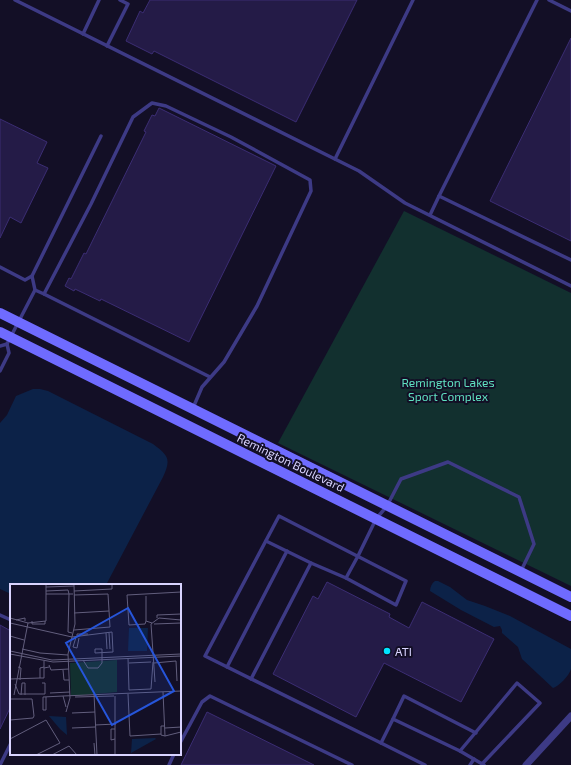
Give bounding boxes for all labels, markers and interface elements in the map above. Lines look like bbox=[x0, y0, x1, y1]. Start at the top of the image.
park label: Remington Lakes Sport Complex bbox=[401, 375, 495, 403]
street label: Remington Boulevard bbox=[235, 430, 347, 494]
inset map bbox=[10, 584, 181, 755]
place label: ATI bbox=[395, 644, 412, 658]
marker: ATI bbox=[382, 646, 392, 656]

